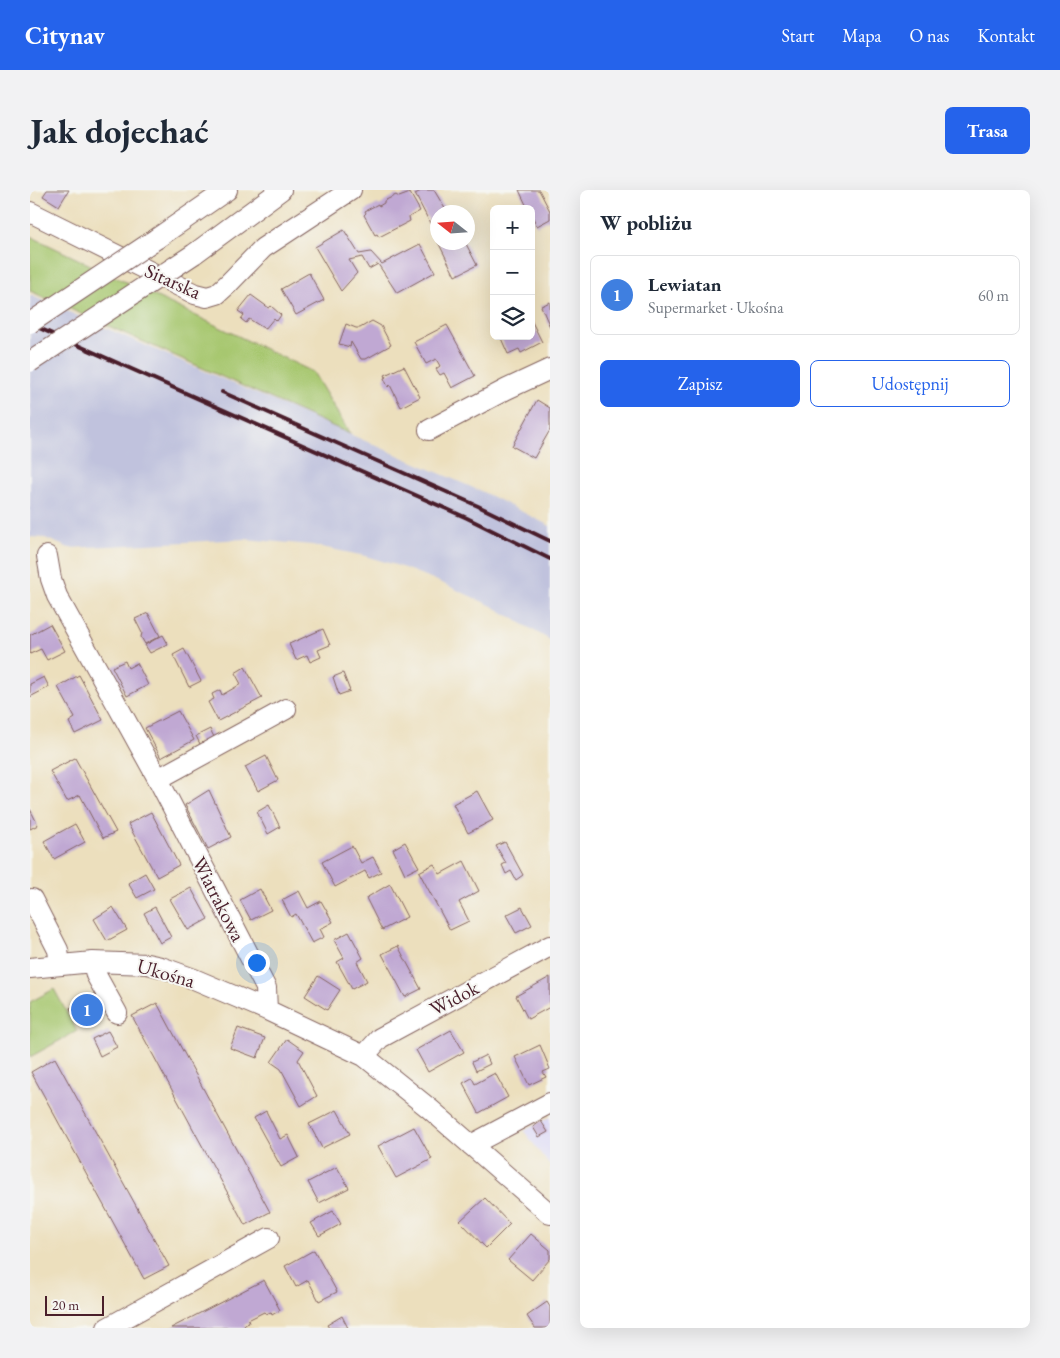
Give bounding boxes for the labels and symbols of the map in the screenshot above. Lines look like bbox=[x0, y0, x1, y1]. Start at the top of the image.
north arrow bbox=[430, 205, 475, 250]
street label: Sitarska bbox=[141, 257, 205, 305]
street label: Wiatrakowa bbox=[187, 852, 251, 946]
your location bbox=[244, 950, 270, 976]
street label: Ukośna bbox=[134, 952, 198, 994]
street label: Widok bbox=[425, 974, 484, 1022]
pin: 1 bbox=[71, 991, 103, 1029]
scale bar bbox=[45, 1293, 104, 1316]

